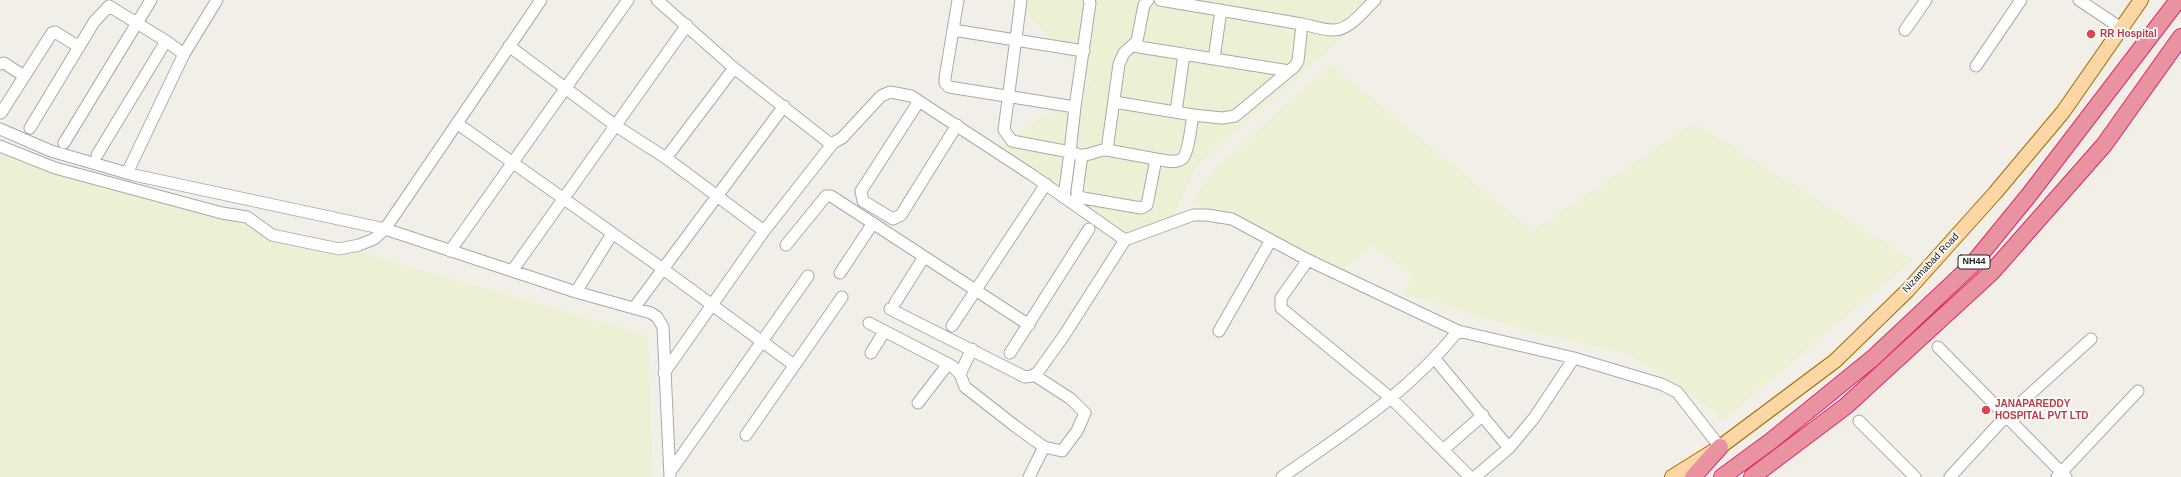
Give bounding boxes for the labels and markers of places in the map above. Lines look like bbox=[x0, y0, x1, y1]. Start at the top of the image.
marker: RR Hospital bbox=[2085, 28, 2097, 40]
place label: RR Hospital bbox=[2100, 28, 2157, 40]
place label: JANAPAREDDY HOSPITAL PVT LTD bbox=[1995, 398, 2089, 422]
marker: JANAPAREDDY HOSPITAL PVT LTD bbox=[1980, 404, 1992, 416]

